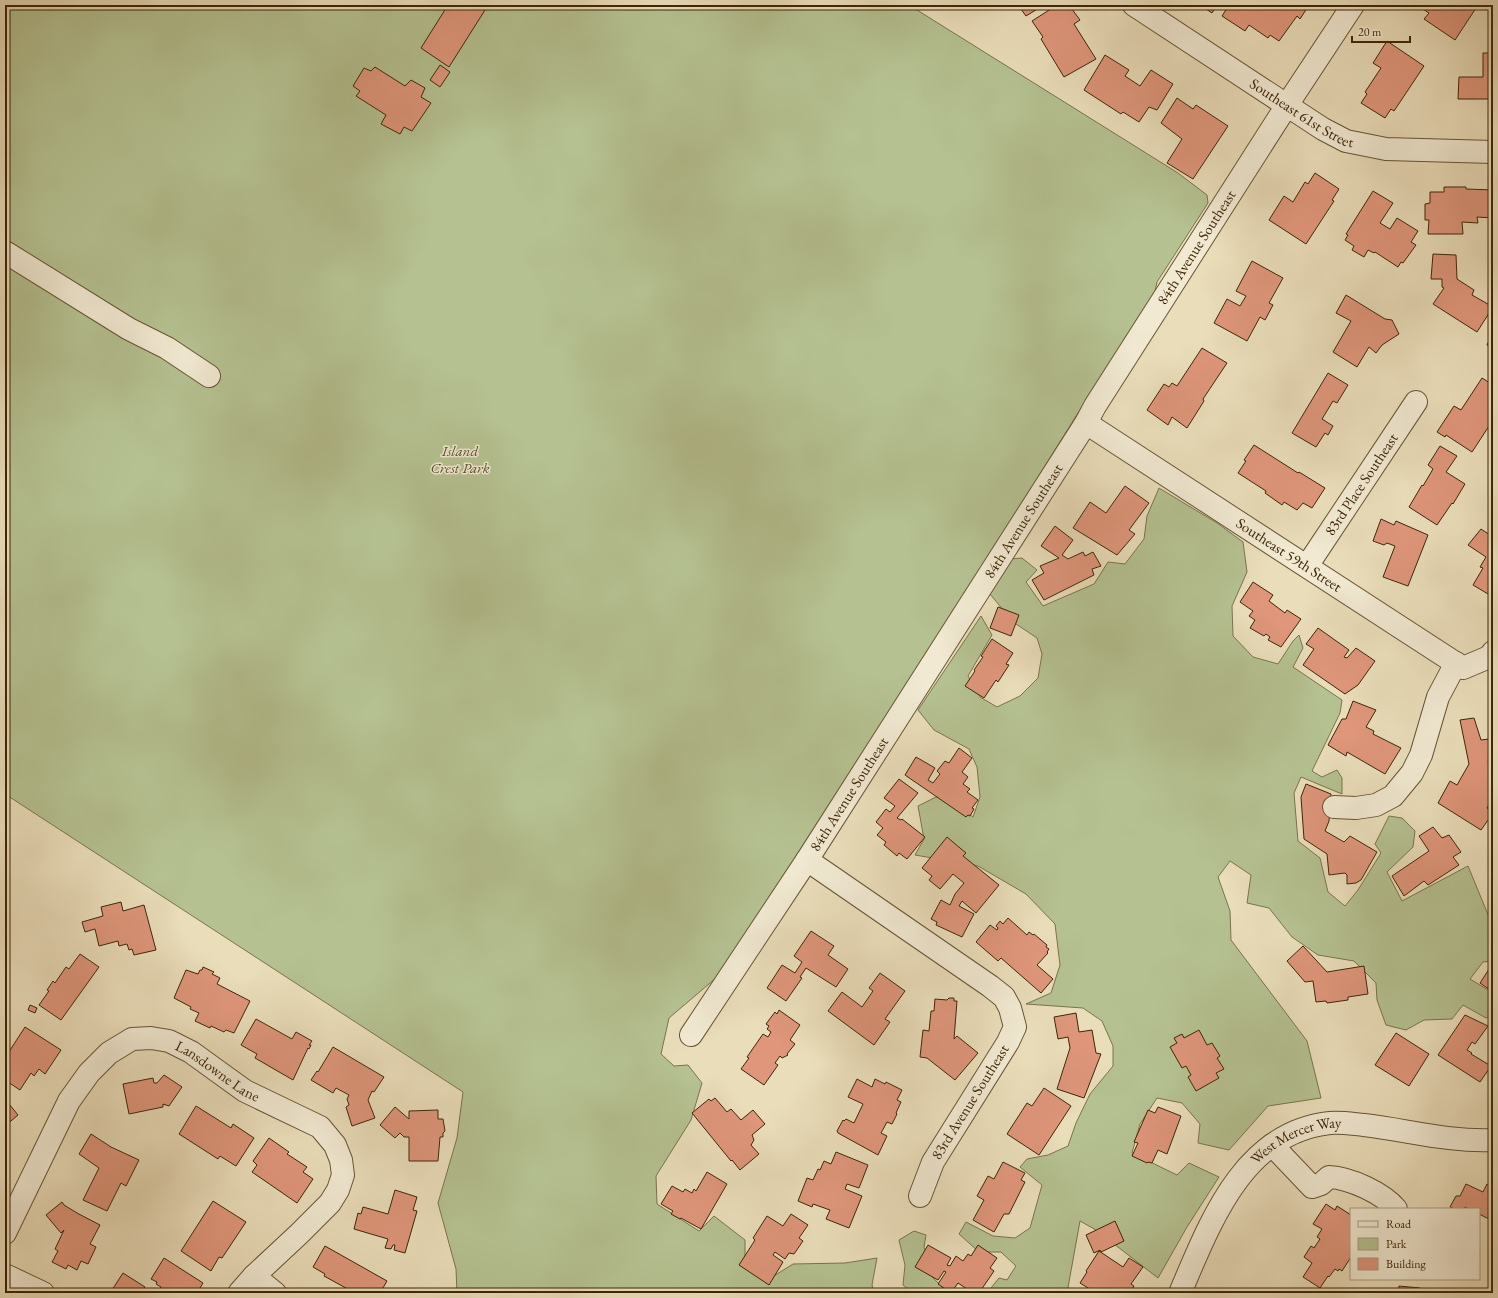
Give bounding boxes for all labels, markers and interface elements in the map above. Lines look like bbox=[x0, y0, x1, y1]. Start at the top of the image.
scale bar bbox=[1352, 18, 1410, 44]
text: 20 m bbox=[1358, 24, 1382, 40]
street label: Southeast 61st Street bbox=[1246, 74, 1356, 151]
street label: 84th Avenue Southeast bbox=[1152, 186, 1240, 308]
street label: 83rd Place Southeast bbox=[1320, 429, 1402, 539]
park label: Island Crest Park bbox=[430, 441, 490, 477]
street label: 84th Avenue Southeast bbox=[979, 460, 1067, 582]
street label: Southeast 59th Street bbox=[1233, 513, 1346, 596]
street label: 84th Avenue Southeast bbox=[805, 733, 892, 855]
street label: Lansdowne Lane bbox=[173, 1036, 263, 1106]
street label: 83rd Avenue Southeast bbox=[926, 1040, 1013, 1163]
street label: West Mercer Way bbox=[1246, 1113, 1342, 1168]
legend bbox=[1350, 1208, 1480, 1280]
text: Road bbox=[1386, 1216, 1412, 1232]
text: Park bbox=[1386, 1236, 1407, 1252]
text: Building bbox=[1386, 1256, 1427, 1272]

